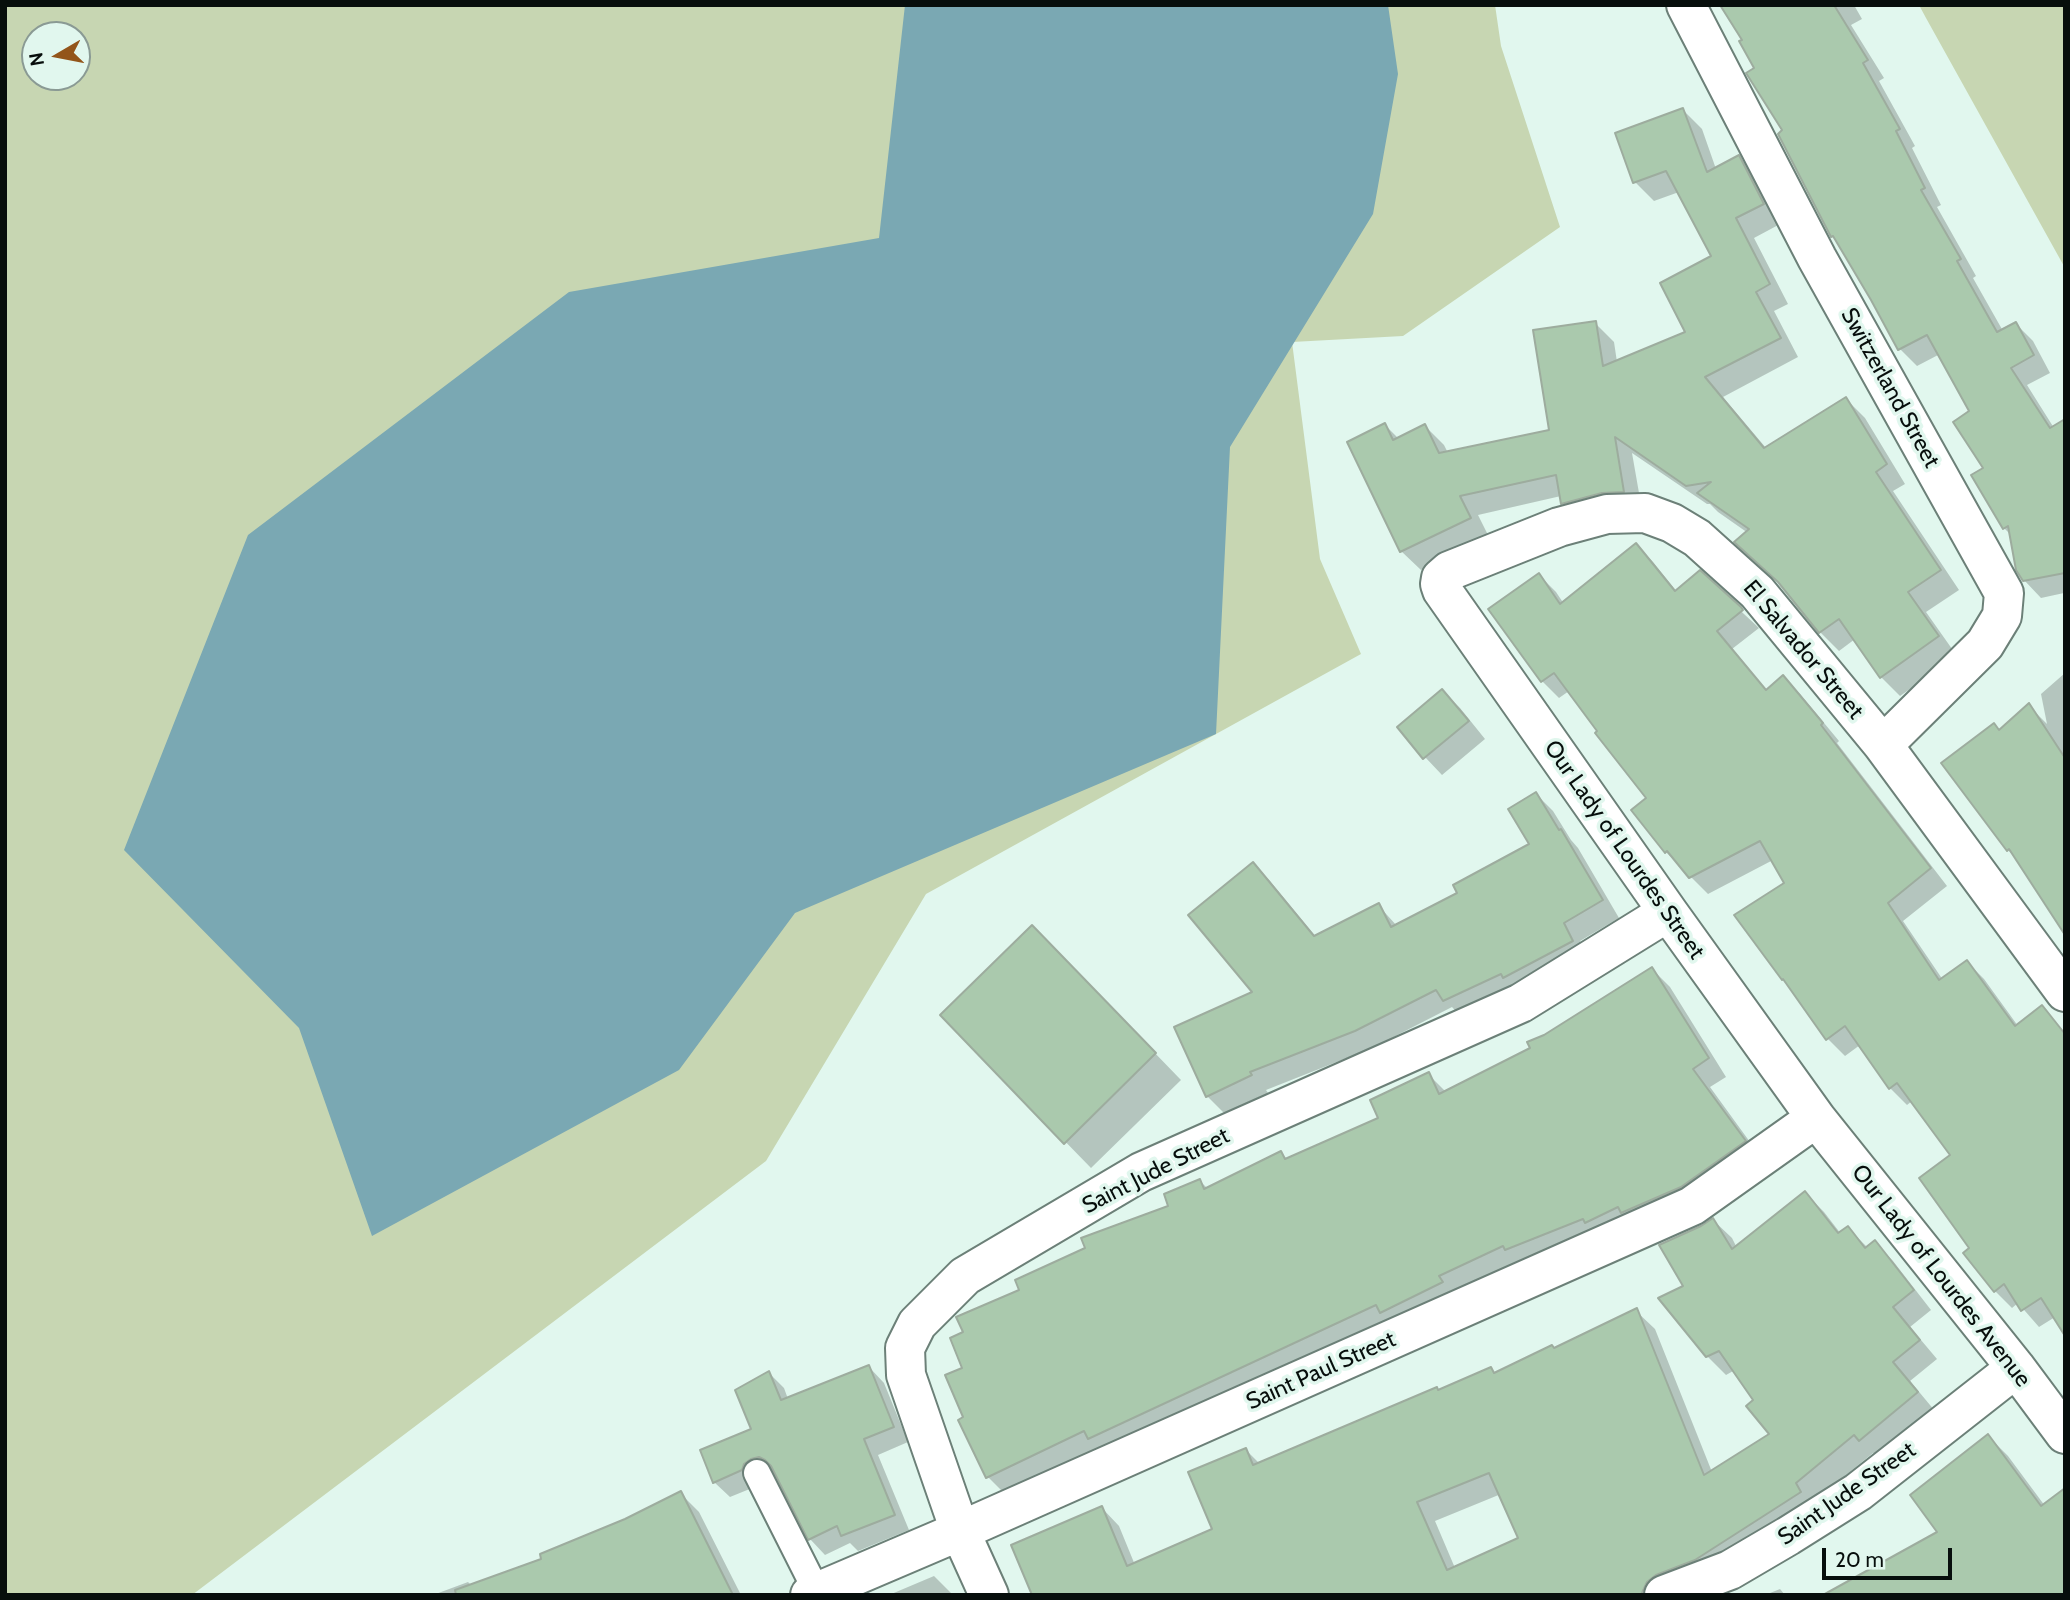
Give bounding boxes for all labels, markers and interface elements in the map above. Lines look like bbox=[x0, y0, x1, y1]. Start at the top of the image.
north arrow bbox=[21, 21, 91, 91]
text: N bbox=[24, 51, 49, 68]
street label: Switzerland Street bbox=[1835, 303, 1945, 473]
street label: El Salvador Street bbox=[1737, 575, 1869, 725]
street label: Our Lady of Lourdes Street bbox=[1538, 735, 1710, 965]
street label: Saint Jude Street bbox=[1078, 1122, 1234, 1220]
street label: Our Lady of Lourdes Avenue bbox=[1846, 1159, 2036, 1393]
street label: Saint Paul Street bbox=[1242, 1326, 1400, 1416]
street label: Saint Jude Street bbox=[1773, 1436, 1921, 1552]
scale bar bbox=[1825, 1534, 1954, 1578]
text: 20 m bbox=[1835, 1547, 1884, 1572]

